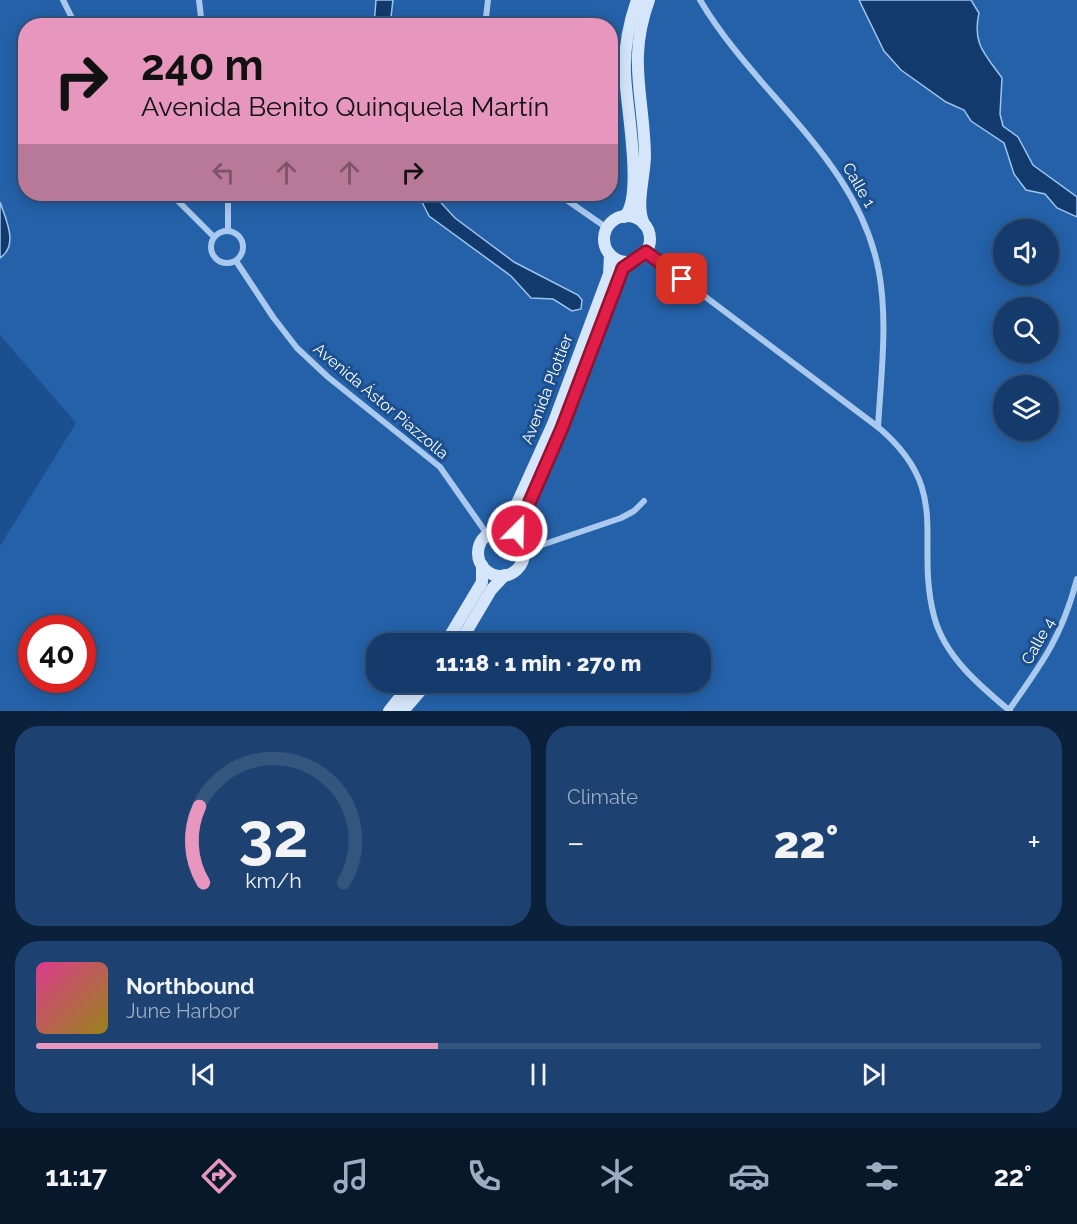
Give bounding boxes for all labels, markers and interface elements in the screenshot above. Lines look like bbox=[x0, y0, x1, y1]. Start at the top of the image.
text: 240 m bbox=[141, 41, 264, 90]
icon: right bbox=[42, 42, 120, 120]
text: Avenida Benito Quinquela Martín bbox=[141, 91, 549, 122]
icon: left bbox=[207, 156, 240, 189]
icon: ahead bbox=[270, 156, 303, 189]
icon: ahead bbox=[333, 156, 366, 189]
icon: right bbox=[396, 156, 429, 189]
street label: Calle 1 bbox=[839, 159, 879, 211]
map controls bbox=[993, 219, 1059, 441]
button: sound bbox=[993, 219, 1059, 285]
pin bbox=[656, 253, 707, 304]
icon: arrive bbox=[665, 262, 698, 295]
button: search bbox=[993, 297, 1059, 363]
street label: Avenida Plottier bbox=[517, 331, 577, 447]
street label: Avenida Ástor Piazzolla bbox=[310, 338, 453, 463]
button: layers bbox=[993, 375, 1059, 441]
position arrow bbox=[485, 499, 549, 563]
street label: Calle 4 bbox=[1017, 614, 1059, 668]
speed limit sign: 40 bbox=[18, 615, 96, 693]
text: 11:18 · 1 min · 270 m bbox=[436, 650, 641, 676]
text: Climate bbox=[567, 785, 638, 809]
text: 32 bbox=[238, 798, 308, 872]
text: 22° bbox=[773, 816, 839, 869]
text: − bbox=[567, 823, 585, 862]
text: + bbox=[1027, 823, 1041, 862]
text: km/h bbox=[245, 868, 301, 893]
text: Northbound bbox=[126, 973, 255, 999]
text: June Harbor bbox=[126, 999, 240, 1023]
icon: previous bbox=[187, 1058, 220, 1091]
icon: pause bbox=[522, 1058, 555, 1091]
icon: next bbox=[857, 1058, 890, 1091]
icon: directions bbox=[198, 1155, 240, 1197]
icon: music bbox=[330, 1155, 372, 1197]
icon: phone bbox=[463, 1155, 505, 1197]
icon: climate bbox=[596, 1155, 638, 1197]
icon: car bbox=[728, 1155, 770, 1197]
icon: filters bbox=[861, 1155, 903, 1197]
text: 11:17 bbox=[45, 1161, 107, 1192]
text: 22° bbox=[994, 1161, 1032, 1192]

